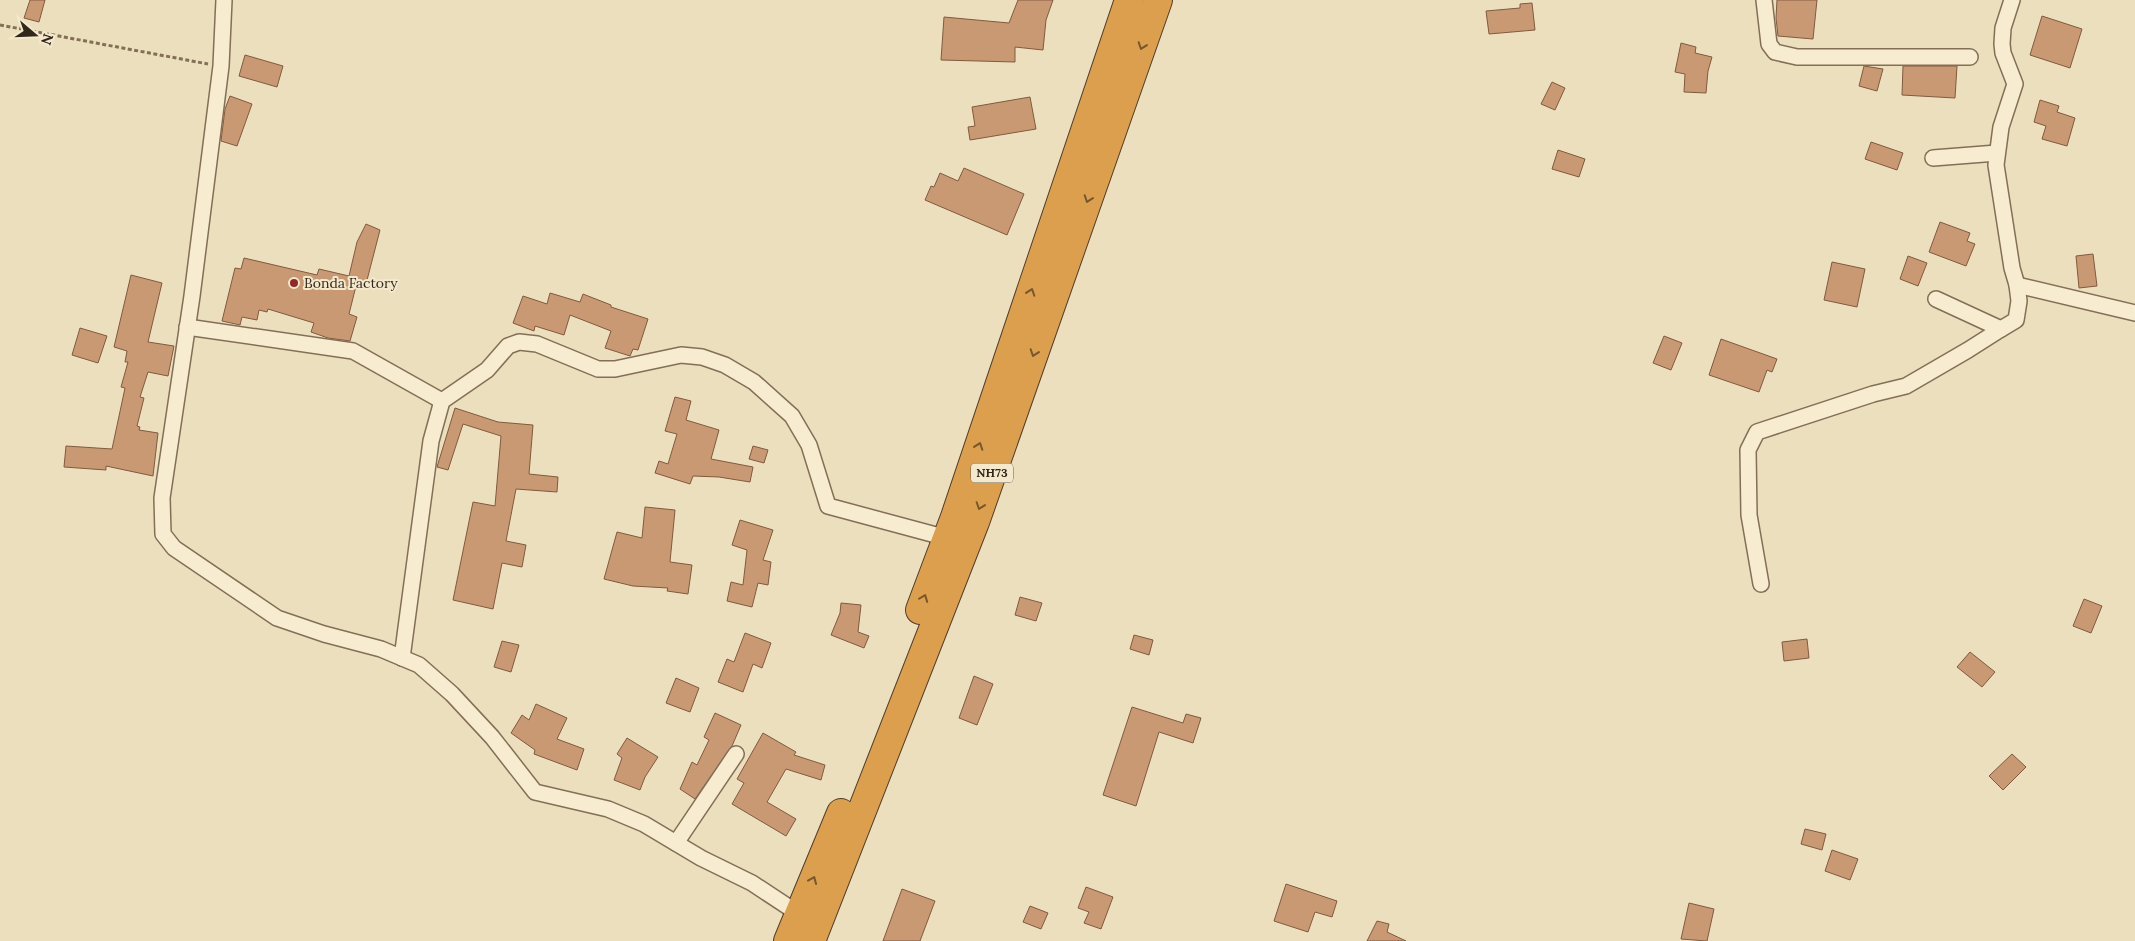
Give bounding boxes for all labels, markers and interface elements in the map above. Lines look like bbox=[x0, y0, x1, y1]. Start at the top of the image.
north arrow bbox=[10, 10, 60, 60]
text: N bbox=[37, 31, 58, 47]
one-way arrow bbox=[1138, 41, 1148, 50]
one-way arrow bbox=[1084, 195, 1094, 203]
place label: Bonda Factory bbox=[304, 274, 398, 292]
marker: Bonda Factory bbox=[288, 277, 300, 289]
one-way arrow bbox=[1025, 288, 1035, 296]
one-way arrow bbox=[1030, 348, 1040, 357]
one-way arrow bbox=[973, 442, 983, 450]
road number: NH73 bbox=[971, 463, 1013, 482]
one-way arrow bbox=[976, 501, 986, 510]
one-way arrow bbox=[918, 595, 928, 603]
one-way arrow bbox=[807, 876, 818, 885]

